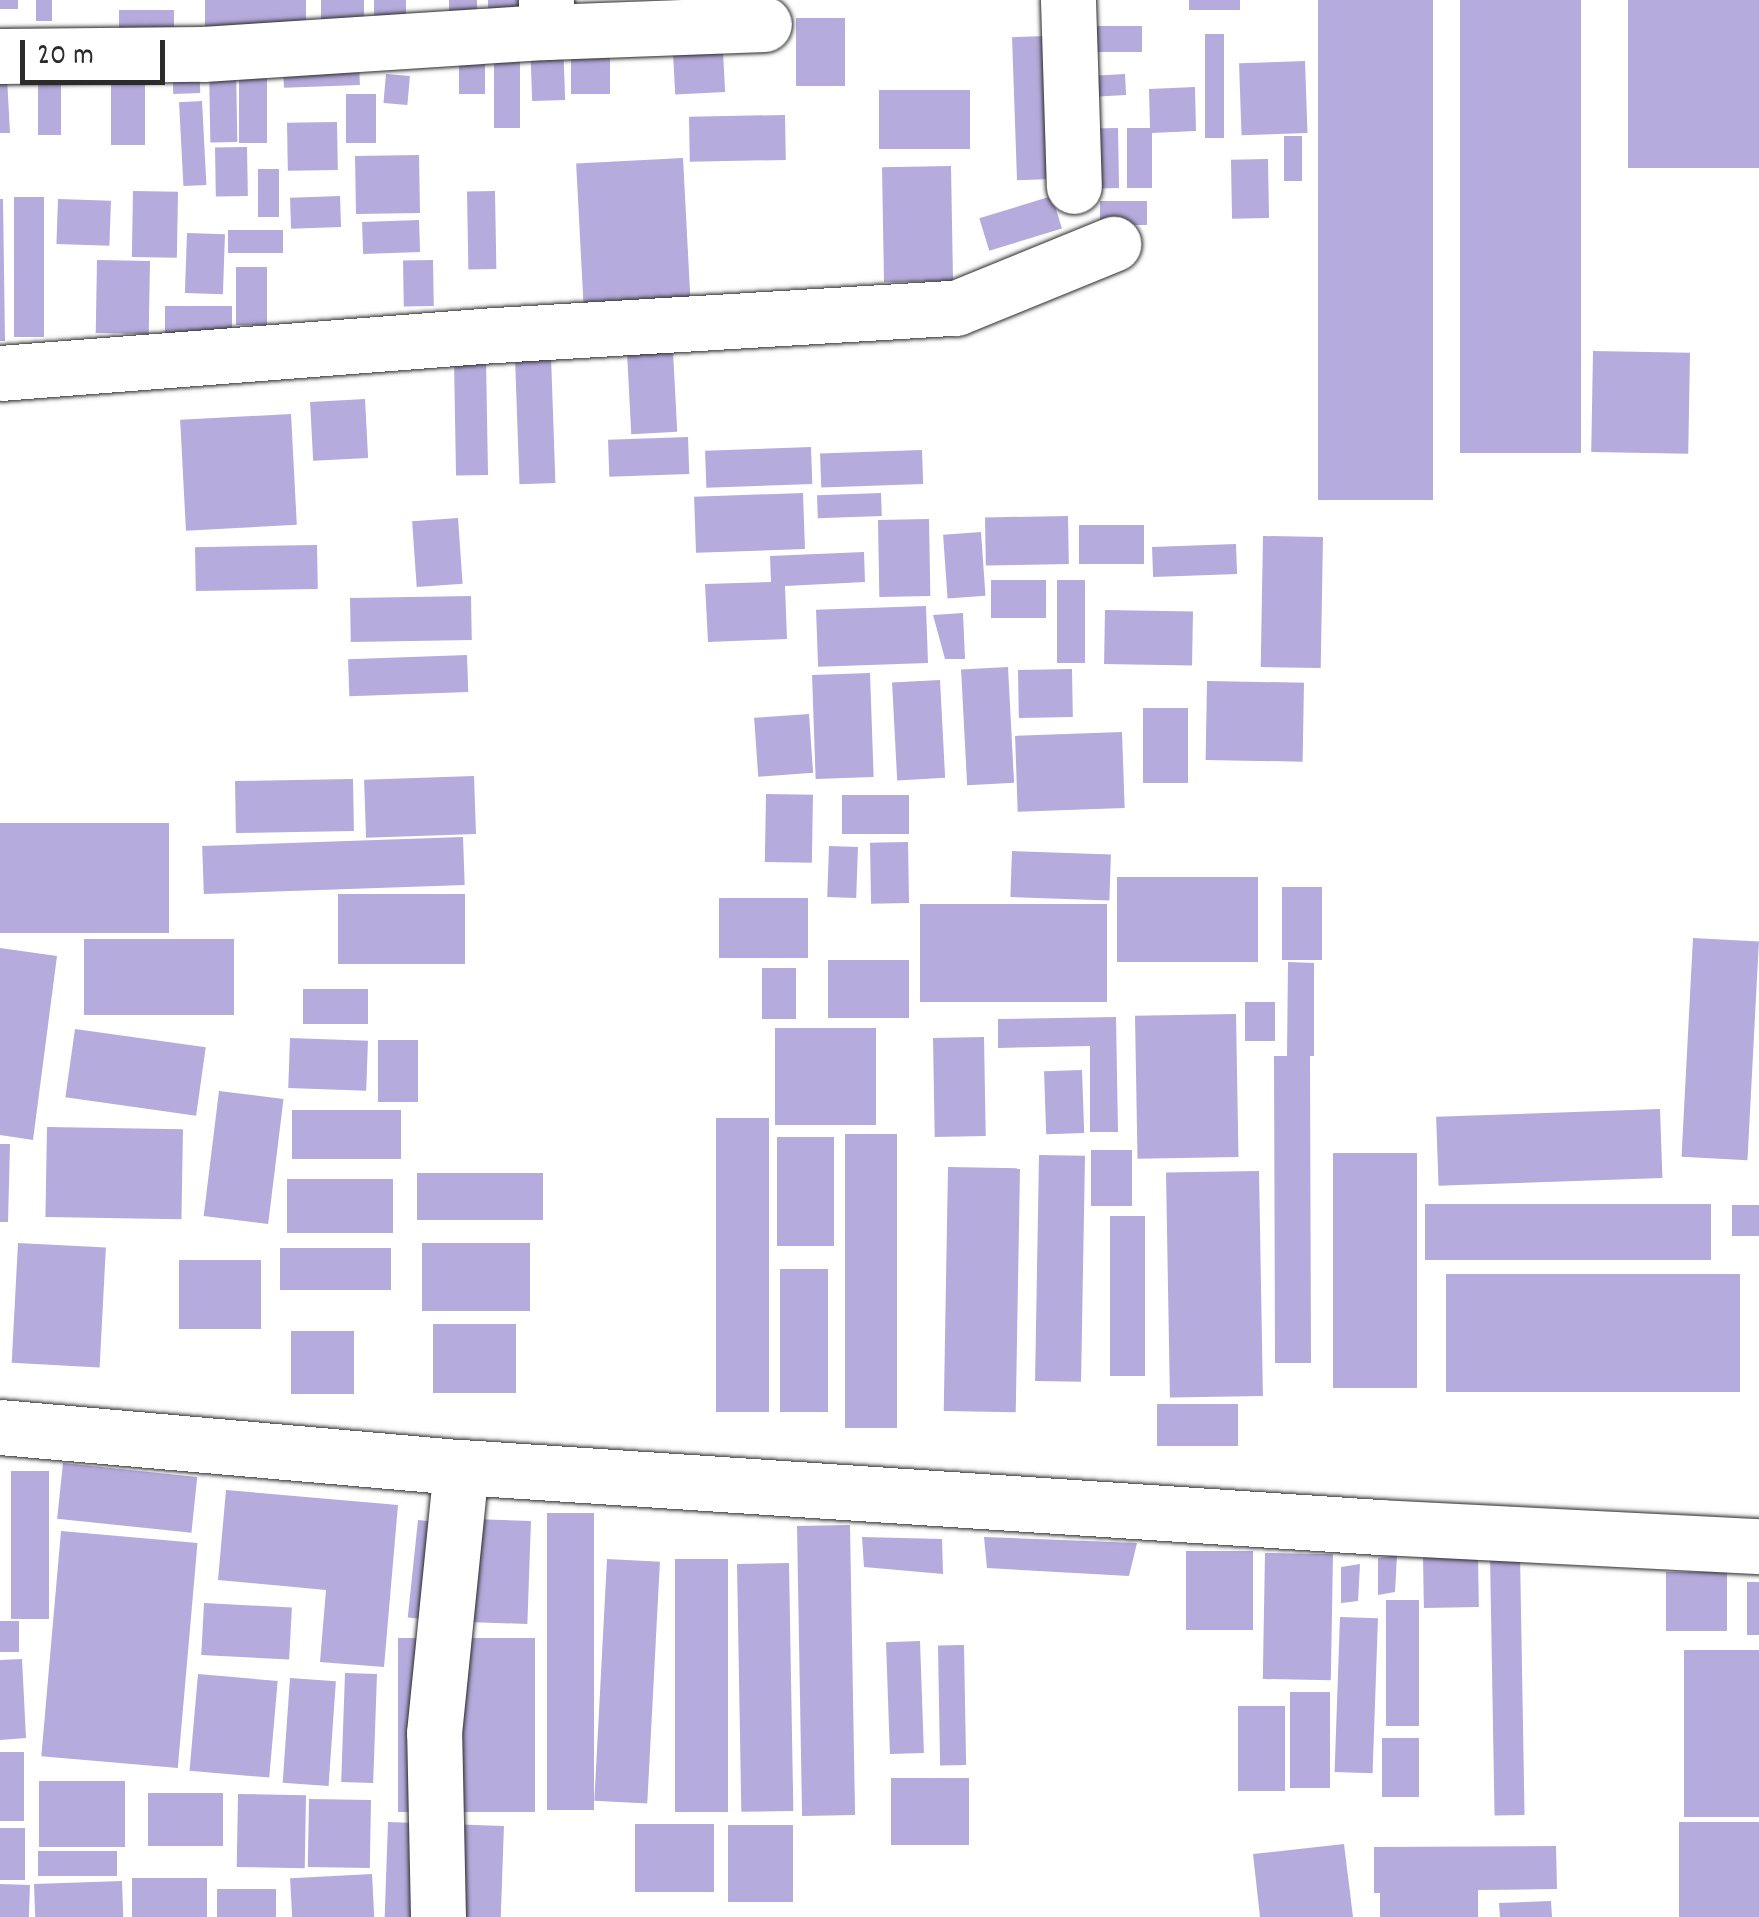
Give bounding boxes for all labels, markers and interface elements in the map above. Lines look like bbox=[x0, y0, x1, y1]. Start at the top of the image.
scale bar bbox=[25, 20, 170, 82]
text: 20 m bbox=[37, 36, 94, 79]

